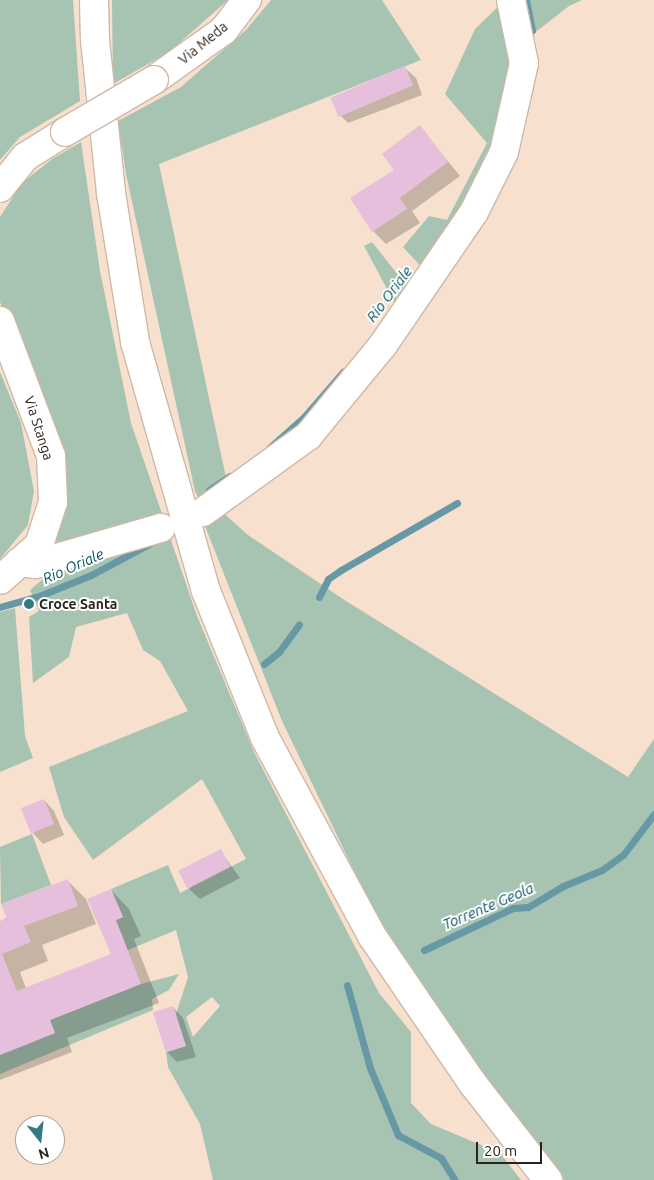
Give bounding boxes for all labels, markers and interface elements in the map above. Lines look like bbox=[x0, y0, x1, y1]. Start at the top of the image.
street label: Via Meda bbox=[175, 18, 231, 68]
water label: Rio Oriale bbox=[362, 263, 416, 325]
street label: Via Stanga bbox=[21, 394, 57, 462]
water label: Rio Oriale bbox=[40, 545, 106, 587]
place label: Croce Santa bbox=[39, 596, 117, 612]
marker: Croce Santa bbox=[23, 598, 35, 610]
water label: Torrente Geola bbox=[440, 879, 536, 933]
north arrow bbox=[15, 1115, 65, 1165]
scale bar bbox=[479, 1132, 545, 1164]
text: 20 m bbox=[484, 1142, 517, 1159]
text: N bbox=[37, 1144, 51, 1163]

